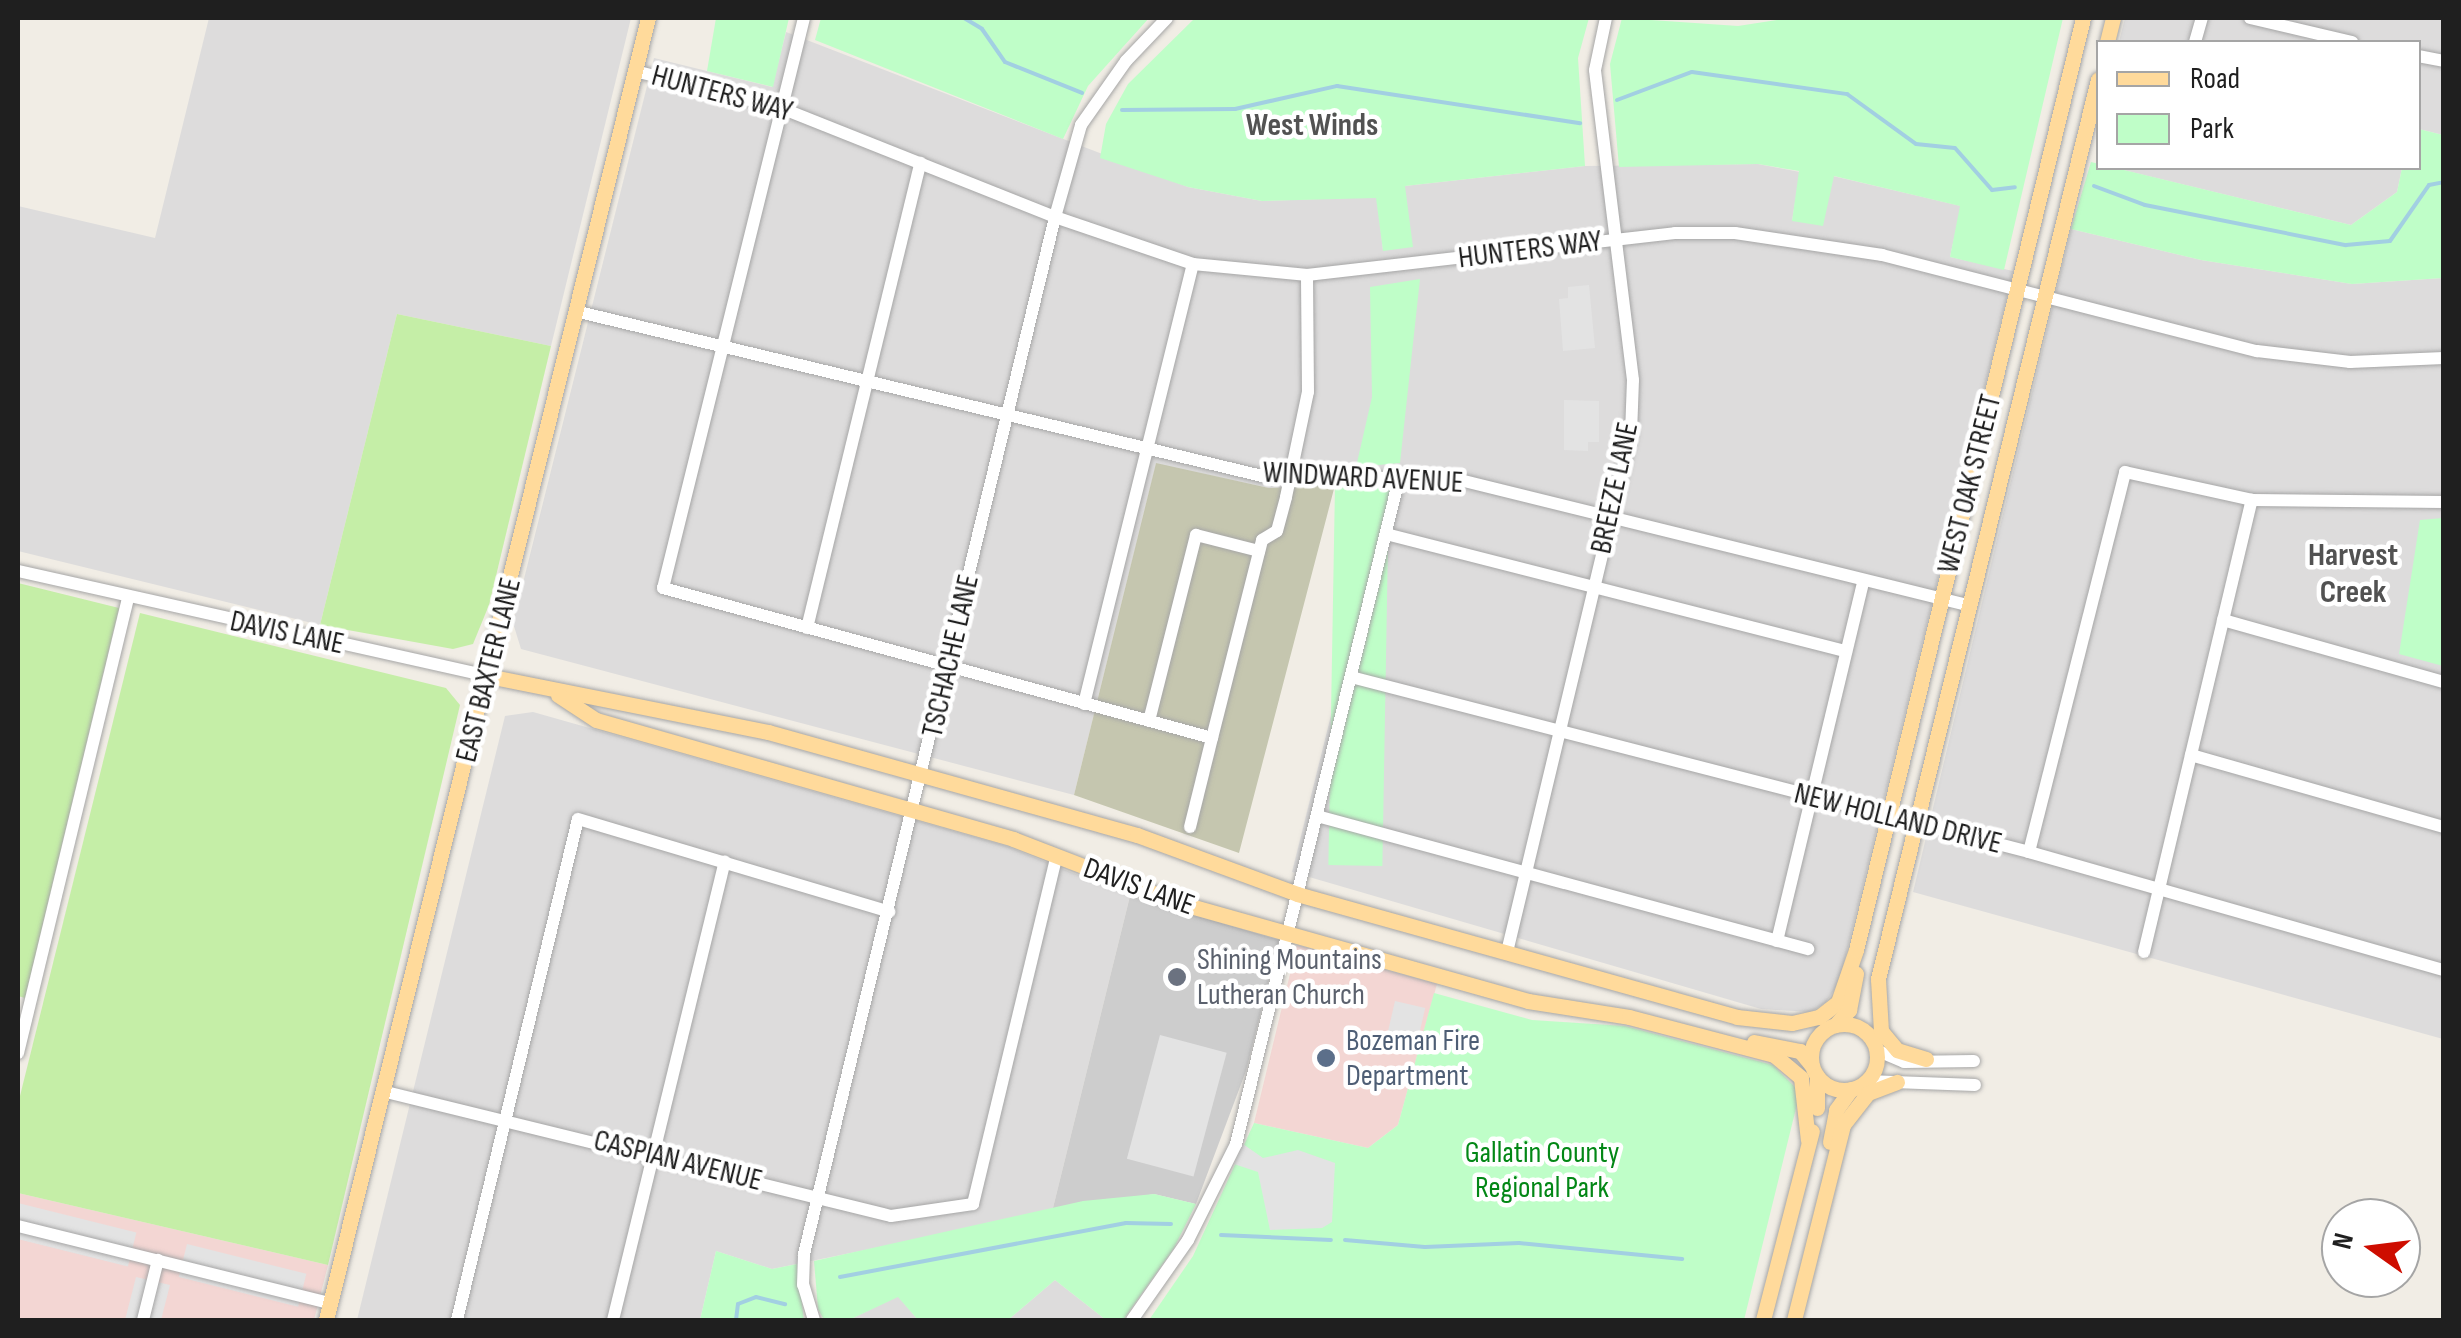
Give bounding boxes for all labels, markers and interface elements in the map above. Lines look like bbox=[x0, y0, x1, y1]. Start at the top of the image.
legend bbox=[2096, 40, 2421, 170]
street label: HUNTERS WAY bbox=[648, 58, 796, 130]
text: Road bbox=[2190, 61, 2240, 97]
district label: West Winds bbox=[1246, 107, 1378, 145]
text: Park bbox=[2190, 111, 2234, 147]
street label: HUNTERS WAY bbox=[1456, 223, 1604, 277]
street label: WEST OAK STREET bbox=[1930, 391, 2010, 577]
street label: BREEZE LANE bbox=[1584, 419, 1646, 557]
street label: WINDWARD AVENUE bbox=[1262, 455, 1464, 501]
district label: Harvest Creek bbox=[2308, 538, 2398, 613]
street label: TSCHACHE LANE bbox=[915, 571, 987, 741]
street label: EAST BAXTER LANE bbox=[449, 574, 529, 766]
street label: DAVIS LANE bbox=[227, 603, 347, 663]
street label: NEW HOLLAND DRIVE bbox=[1790, 776, 2006, 862]
street label: DAVIS LANE bbox=[1079, 850, 1199, 924]
place label: Shining Mountains Lutheran Church bbox=[1197, 942, 1382, 1012]
marker: Shining Mountains Lutheran Church bbox=[1166, 966, 1188, 988]
place label: Bozeman Fire Department bbox=[1346, 1023, 1480, 1094]
marker: Bozeman Fire Department bbox=[1315, 1047, 1337, 1069]
street label: CASPIAN AVENUE bbox=[590, 1123, 766, 1199]
park label: Gallatin County Regional Park bbox=[1465, 1135, 1619, 1206]
north arrow bbox=[2321, 1198, 2421, 1298]
text: N bbox=[2326, 1230, 2361, 1252]

